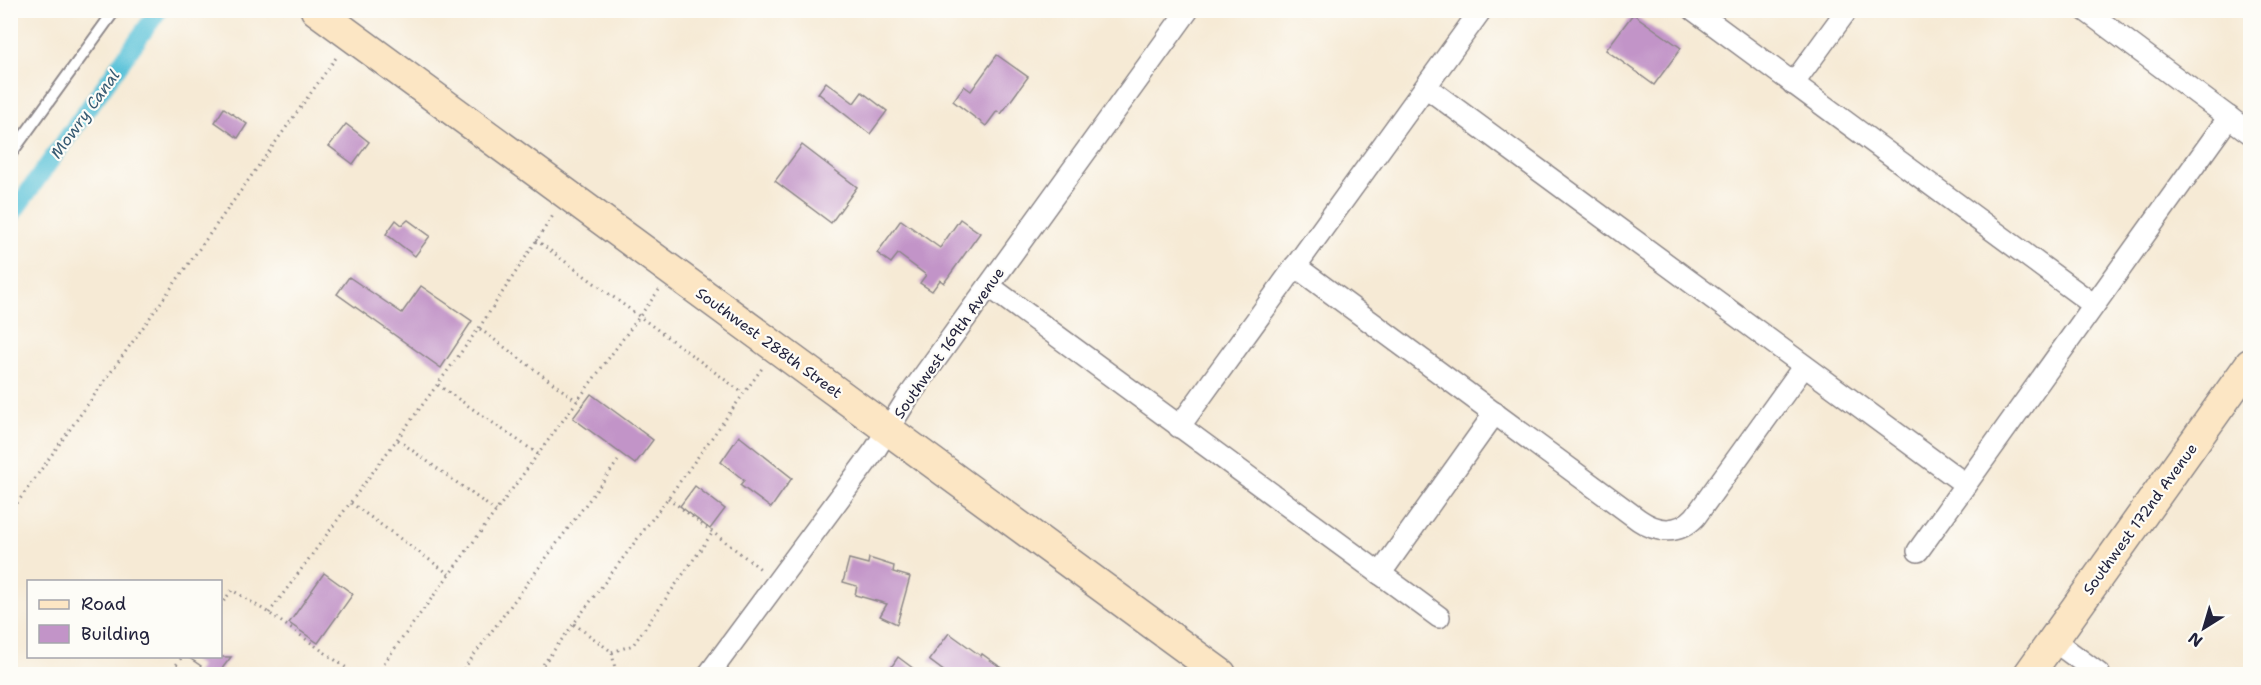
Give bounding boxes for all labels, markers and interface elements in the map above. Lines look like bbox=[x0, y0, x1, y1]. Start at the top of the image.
water label: Mowry Canal bbox=[46, 65, 124, 163]
street label: Southwest 169th Avenue bbox=[889, 263, 1009, 423]
street label: Southwest 288th Street bbox=[692, 283, 846, 403]
street label: Southwest 172nd Avenue bbox=[2078, 439, 2202, 599]
legend bbox=[27, 580, 222, 658]
text: Road bbox=[81, 592, 126, 616]
north arrow bbox=[2174, 598, 2234, 658]
text: Building bbox=[81, 622, 150, 646]
text: N bbox=[2184, 627, 2207, 652]

